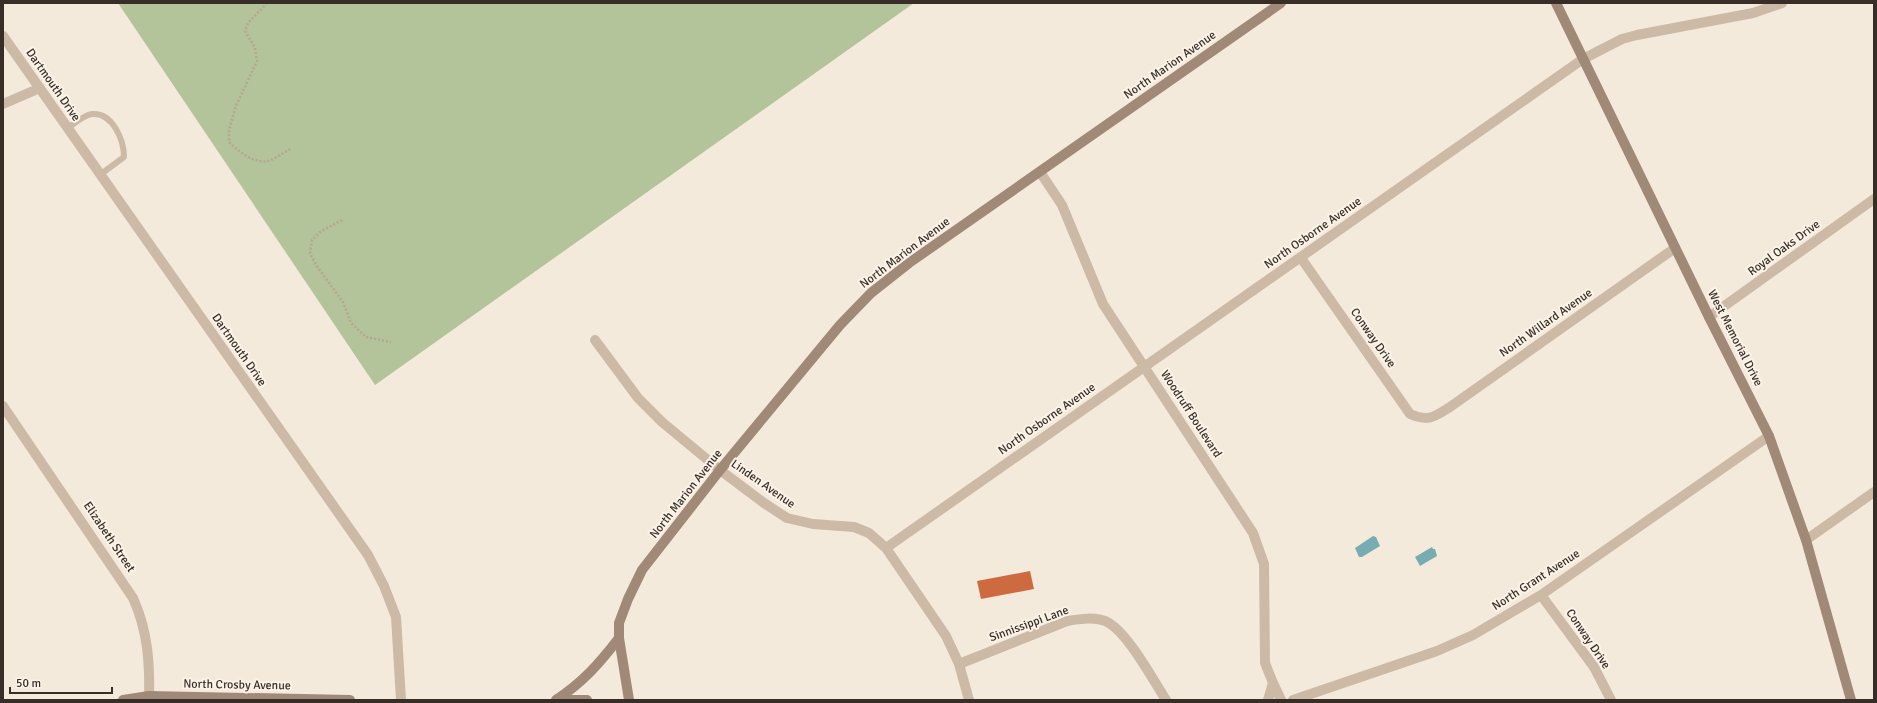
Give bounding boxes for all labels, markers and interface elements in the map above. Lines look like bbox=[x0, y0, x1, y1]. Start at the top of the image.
street label: North Marion Avenue bbox=[1121, 28, 1219, 102]
street label: Dartmouth Drive bbox=[22, 46, 84, 124]
street label: North Osborne Avenue bbox=[1261, 194, 1365, 272]
street label: North Marion Avenue bbox=[857, 214, 953, 292]
street label: Royal Oaks Drive bbox=[1745, 217, 1823, 279]
street label: North Willard Avenue bbox=[1497, 285, 1595, 361]
street label: West Memorial Drive bbox=[1704, 287, 1766, 389]
street label: Conway Drive bbox=[1347, 305, 1399, 371]
street label: Dartmouth Drive bbox=[208, 311, 270, 389]
street label: Woodruff Boulevard bbox=[1157, 367, 1225, 461]
street label: North Osborne Avenue bbox=[995, 380, 1099, 458]
street label: North Marion Avenue bbox=[647, 446, 725, 542]
street label: Linden Avenue bbox=[728, 456, 798, 512]
street label: Elizabeth Street bbox=[80, 499, 138, 575]
street label: North Grant Avenue bbox=[1489, 546, 1583, 614]
street label: Sinnissippi Lane bbox=[987, 603, 1071, 645]
street label: Conway Drive bbox=[1562, 606, 1614, 672]
scale bar bbox=[10, 669, 112, 695]
text: 50 m bbox=[16, 676, 41, 691]
street label: North Crosby Avenue bbox=[183, 677, 291, 693]

